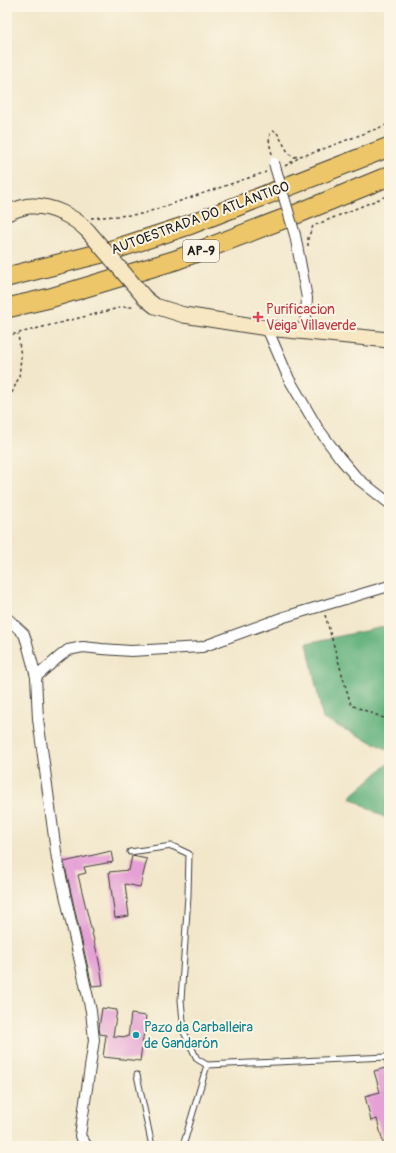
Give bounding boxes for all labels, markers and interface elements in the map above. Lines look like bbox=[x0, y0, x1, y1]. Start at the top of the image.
street label: AUTOESTRADA DO ATLÁNTICO bbox=[108, 177, 291, 258]
road number: AP-9 bbox=[183, 240, 219, 262]
place label: Purificacion Veiga Villaverde bbox=[266, 301, 356, 334]
marker: Purificacion Veiga Villaverde bbox=[253, 312, 263, 322]
place label: Pazo da Carballeira de Gandarón bbox=[144, 1019, 253, 1052]
marker: Pazo da Carballeira de Gandarón bbox=[131, 1030, 141, 1040]

